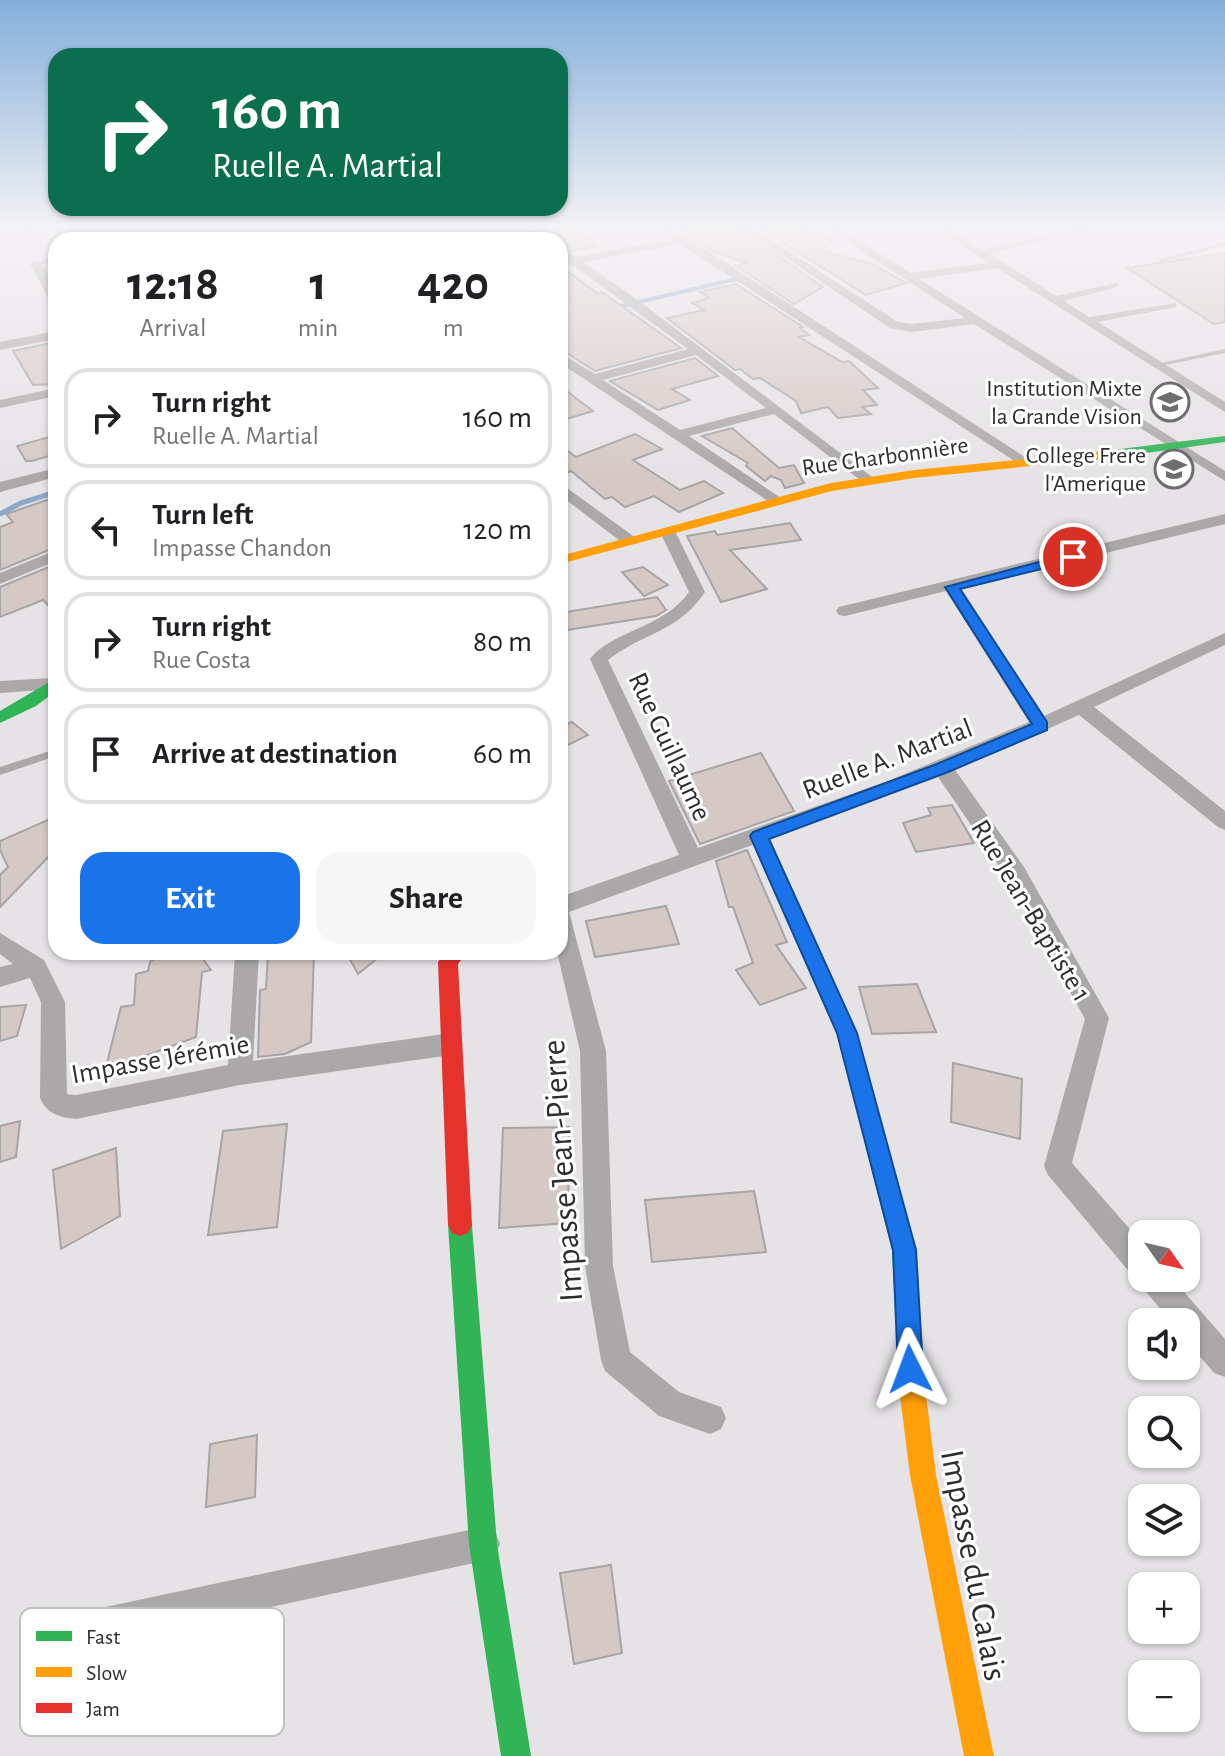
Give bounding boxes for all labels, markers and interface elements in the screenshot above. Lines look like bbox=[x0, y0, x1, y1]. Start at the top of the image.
icon: right bbox=[80, 80, 184, 184]
text: 160 m bbox=[212, 83, 342, 139]
text: Ruelle A. Martial bbox=[212, 148, 443, 184]
text: 12:18 bbox=[127, 261, 219, 309]
text: 1 bbox=[309, 261, 327, 309]
text: 420 bbox=[417, 261, 489, 309]
text: Arrival bbox=[139, 315, 206, 341]
text: min bbox=[298, 315, 338, 341]
text: m bbox=[443, 315, 464, 341]
place label: Institution Mixte la Grande Vision bbox=[986, 377, 1142, 429]
school or university icon: Institution Mixte la Grande Vision bbox=[1149, 381, 1191, 423]
text: Turn right bbox=[152, 388, 271, 418]
icon: right bbox=[84, 396, 128, 440]
text: 160 m bbox=[463, 403, 532, 433]
text: Ruelle A. Martial bbox=[152, 423, 319, 449]
street label: Rue Charbonnière bbox=[800, 433, 970, 481]
place label: College Frere l'Amerique bbox=[1026, 444, 1146, 496]
school or university icon: College Frere l'Amerique bbox=[1153, 448, 1195, 490]
text: Turn left bbox=[152, 500, 253, 530]
icon: left bbox=[84, 508, 128, 552]
text: 120 m bbox=[463, 515, 532, 545]
pin bbox=[1039, 523, 1107, 591]
text: Impasse Chandon bbox=[152, 535, 332, 561]
icon: arrive bbox=[1051, 535, 1095, 579]
text: Turn right bbox=[152, 612, 271, 642]
icon: right bbox=[84, 620, 128, 664]
text: 80 m bbox=[473, 627, 532, 657]
text: Rue Costa bbox=[152, 647, 251, 673]
street label: Rue Guillaume bbox=[623, 668, 716, 825]
street label: Ruelle A. Martial bbox=[799, 715, 977, 805]
icon: arrive bbox=[84, 732, 128, 776]
text: Arrive at destination bbox=[152, 739, 398, 769]
text: 60 m bbox=[473, 739, 532, 769]
street label: Rue Jean-Baptiste 1 bbox=[965, 815, 1096, 1007]
button: Exit bbox=[80, 852, 300, 944]
button: Share bbox=[316, 852, 536, 944]
street label: Impasse Jérémie bbox=[69, 1031, 251, 1089]
street label: Impasse Jean-Pierre bbox=[537, 1039, 589, 1303]
north arrow bbox=[1128, 1220, 1200, 1292]
map controls bbox=[1128, 1220, 1200, 1732]
button: sound bbox=[1128, 1308, 1200, 1380]
position arrow bbox=[868, 1327, 952, 1411]
button: search bbox=[1128, 1396, 1200, 1468]
street label: Impasse du Calais bbox=[934, 1447, 1012, 1684]
button: layers bbox=[1128, 1484, 1200, 1556]
button: + bbox=[1128, 1572, 1200, 1644]
legend bbox=[20, 1608, 284, 1736]
text: Fast bbox=[86, 1626, 120, 1648]
button: − bbox=[1128, 1660, 1200, 1732]
text: Slow bbox=[86, 1662, 127, 1684]
text: Jam bbox=[86, 1698, 120, 1720]

